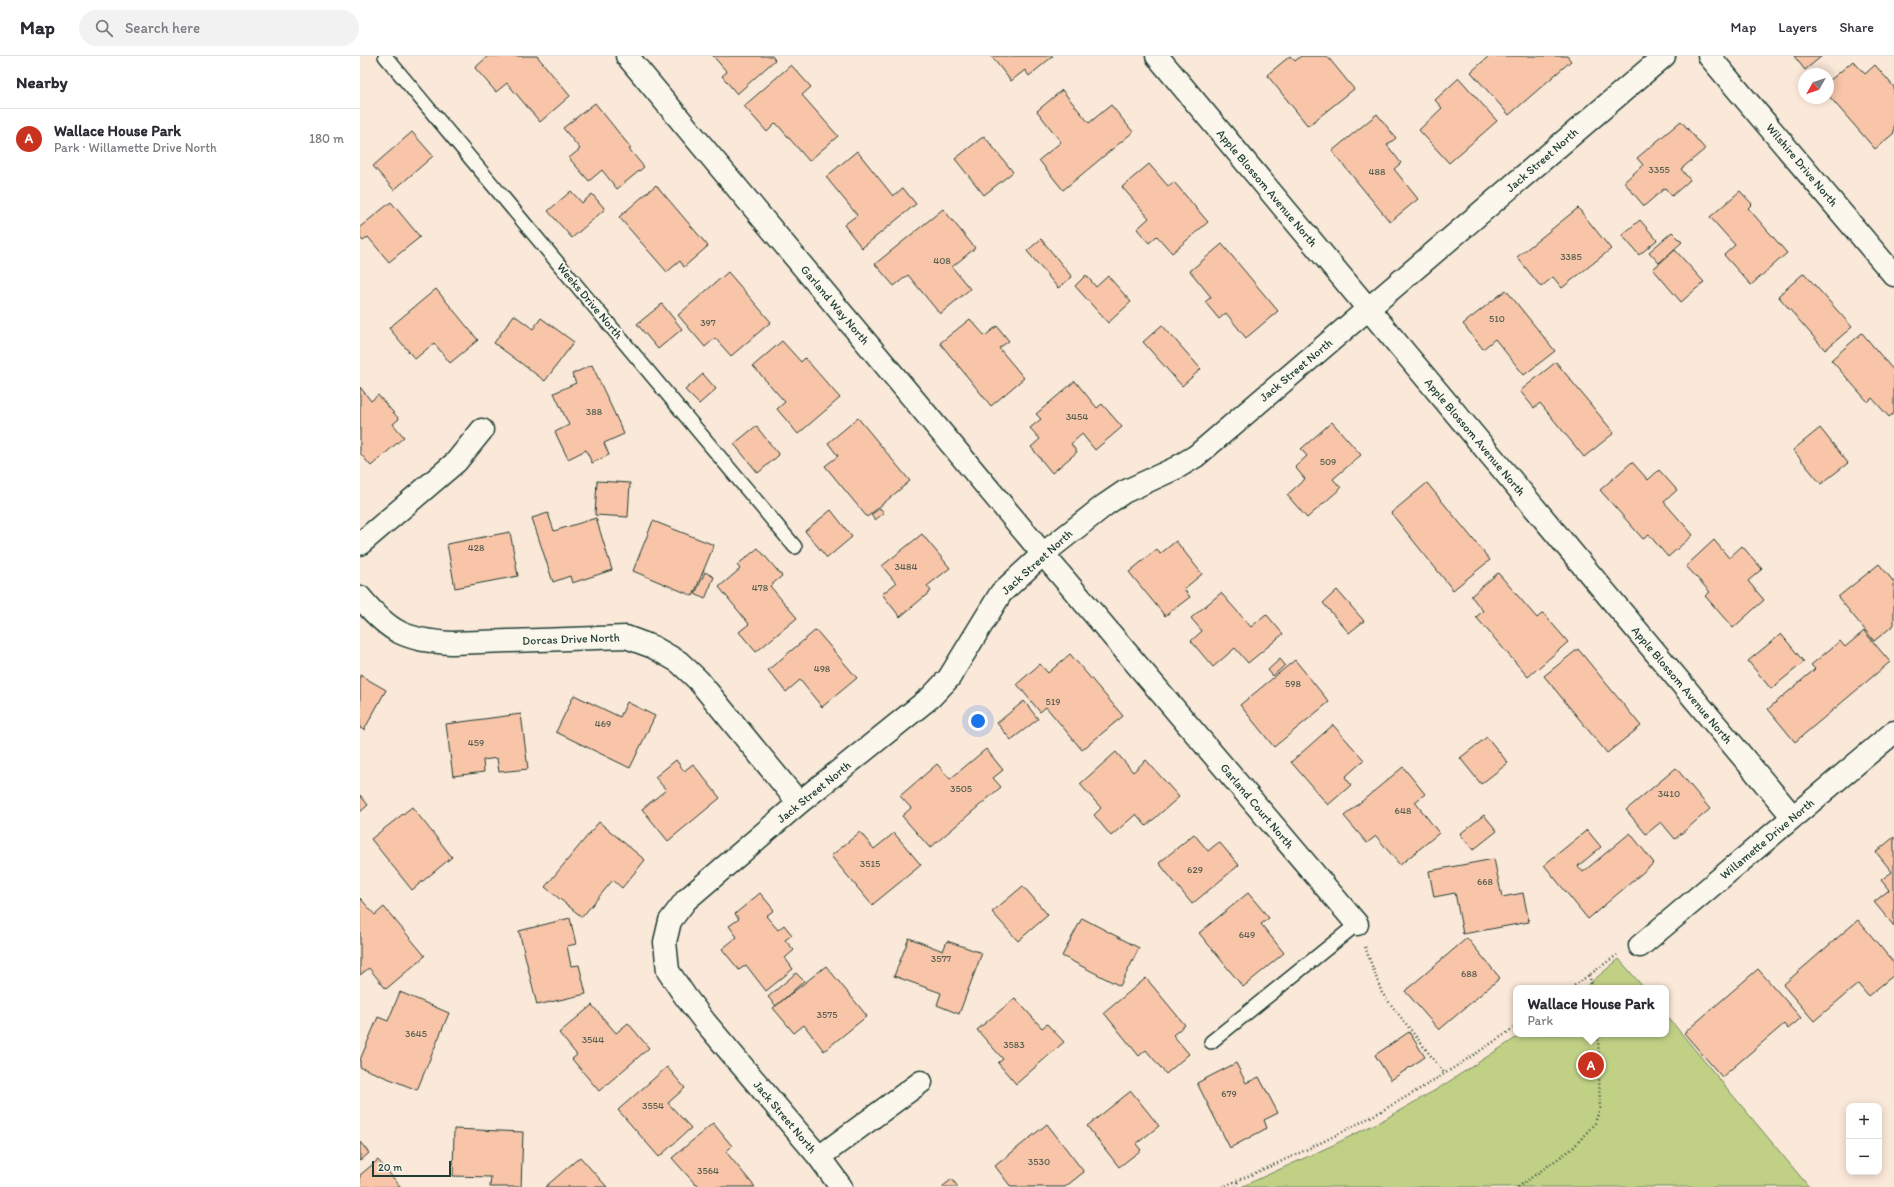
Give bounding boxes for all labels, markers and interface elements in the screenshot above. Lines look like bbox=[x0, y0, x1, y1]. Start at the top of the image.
search box bbox=[79, 10, 359, 46]
text: Map bbox=[20, 16, 55, 39]
icon: search bbox=[93, 17, 115, 39]
text: Search here bbox=[125, 19, 200, 37]
text: Map bbox=[1731, 19, 1756, 36]
text: Layers bbox=[1778, 19, 1817, 36]
text: Share bbox=[1839, 19, 1874, 36]
north arrow bbox=[1798, 68, 1834, 104]
text: Nearby bbox=[16, 72, 68, 92]
street label: Wilshire Drive North bbox=[1763, 121, 1841, 210]
text: Wallace House Park bbox=[54, 122, 181, 140]
street label: Jack Street North bbox=[1503, 125, 1581, 195]
street label: Apple Blossom Avenue North bbox=[1214, 126, 1321, 250]
text: A bbox=[25, 131, 33, 146]
text: 180 m bbox=[309, 131, 344, 146]
text: Park · Willamette Drive North bbox=[54, 140, 217, 155]
house number: 3355 bbox=[1648, 163, 1670, 176]
house number: 488 bbox=[1369, 165, 1386, 178]
house number: 3385 bbox=[1560, 250, 1582, 263]
house number: 408 bbox=[933, 254, 951, 267]
street label: Weeks Drive North bbox=[554, 260, 626, 342]
street label: Garland Way North bbox=[798, 263, 872, 347]
house number: 510 bbox=[1489, 312, 1505, 325]
house number: 397 bbox=[700, 316, 716, 329]
street label: Jack Street North bbox=[1257, 336, 1335, 404]
street label: Apple Blossom Avenue North bbox=[1422, 375, 1529, 499]
house number: 388 bbox=[586, 405, 603, 418]
house number: 3454 bbox=[1066, 410, 1088, 423]
house number: 509 bbox=[1320, 455, 1336, 468]
street label: Jack Street North bbox=[999, 527, 1075, 597]
house number: 428 bbox=[468, 541, 485, 554]
house number: 3484 bbox=[895, 560, 917, 573]
house number: 478 bbox=[752, 581, 769, 594]
street label: Apple Blossom Avenue North bbox=[1629, 623, 1736, 747]
street label: Dorcas Drive North bbox=[522, 630, 620, 648]
house number: 498 bbox=[814, 662, 831, 675]
house number: 598 bbox=[1285, 677, 1301, 690]
house number: 519 bbox=[1045, 695, 1061, 708]
your location bbox=[968, 711, 988, 731]
house number: 469 bbox=[595, 717, 611, 730]
house number: 459 bbox=[468, 736, 484, 749]
street label: Jack Street North bbox=[774, 758, 854, 826]
street label: Garland Court North bbox=[1217, 761, 1297, 852]
house number: 3505 bbox=[950, 782, 972, 795]
house number: 3410 bbox=[1658, 787, 1680, 800]
street label: Willamette Drive North bbox=[1717, 796, 1817, 882]
house number: 648 bbox=[1395, 804, 1412, 817]
house number: 3515 bbox=[860, 857, 880, 870]
house number: 629 bbox=[1187, 863, 1203, 876]
house number: 668 bbox=[1477, 875, 1494, 888]
house number: 649 bbox=[1239, 928, 1255, 941]
house number: 3577 bbox=[931, 952, 951, 965]
house number: 688 bbox=[1461, 967, 1478, 980]
popup bbox=[1513, 985, 1669, 1037]
text: Wallace House Park bbox=[1528, 995, 1654, 1013]
house number: 3575 bbox=[817, 1008, 837, 1021]
text: Park bbox=[1528, 1013, 1553, 1028]
house number: 3645 bbox=[405, 1027, 427, 1040]
house number: 3544 bbox=[582, 1033, 604, 1046]
house number: 3583 bbox=[1003, 1038, 1025, 1051]
pin: A bbox=[1578, 1050, 1604, 1080]
street label: Jack Street North bbox=[751, 1078, 819, 1156]
house number: 679 bbox=[1221, 1087, 1237, 1100]
house number: 3554 bbox=[642, 1099, 664, 1112]
map controls bbox=[1846, 1103, 1882, 1175]
button: + bbox=[1846, 1103, 1882, 1139]
button: − bbox=[1846, 1139, 1882, 1175]
house number: 3530 bbox=[1028, 1155, 1050, 1168]
scale bar bbox=[372, 1159, 451, 1178]
text: 20 m bbox=[378, 1161, 402, 1174]
house number: 3564 bbox=[697, 1164, 719, 1177]

